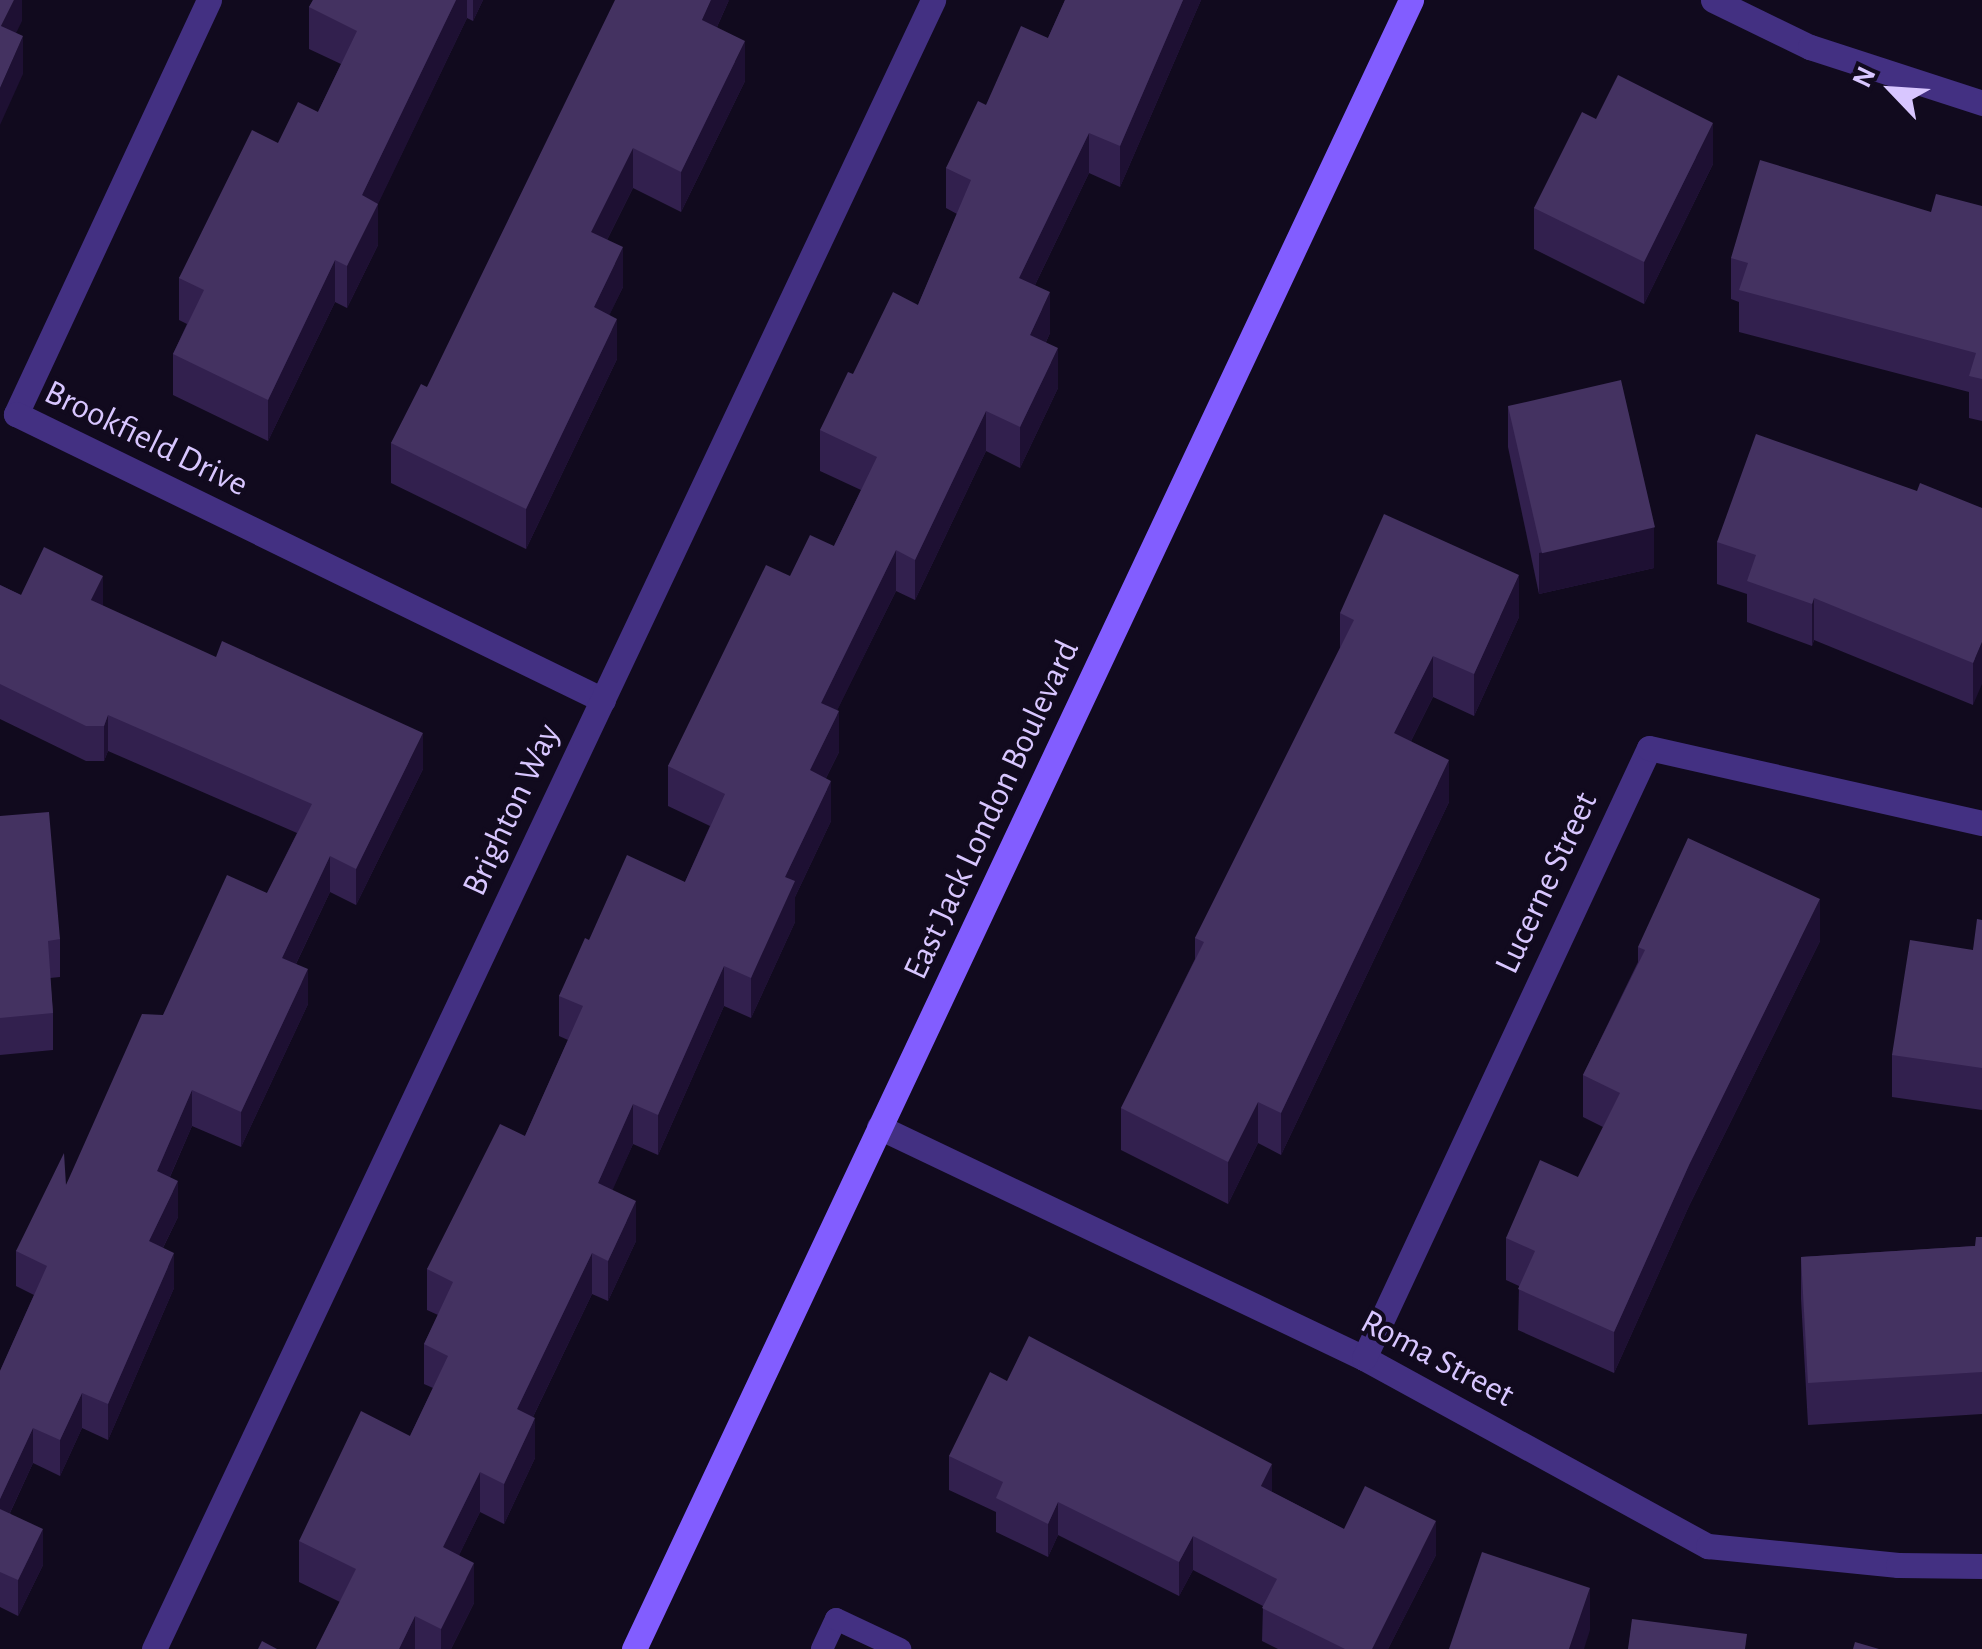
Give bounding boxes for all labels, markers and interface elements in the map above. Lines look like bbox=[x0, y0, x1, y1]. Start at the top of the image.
north arrow bbox=[1842, 40, 1942, 140]
text: N bbox=[1848, 63, 1882, 92]
street label: Brookfield Drive bbox=[37, 372, 255, 506]
street label: East Jack London Boulevard bbox=[895, 634, 1089, 986]
street label: Brighton Way bbox=[454, 717, 570, 903]
street label: Lucerne Street bbox=[1487, 785, 1607, 981]
street label: Roma Street bbox=[1353, 1301, 1521, 1417]

